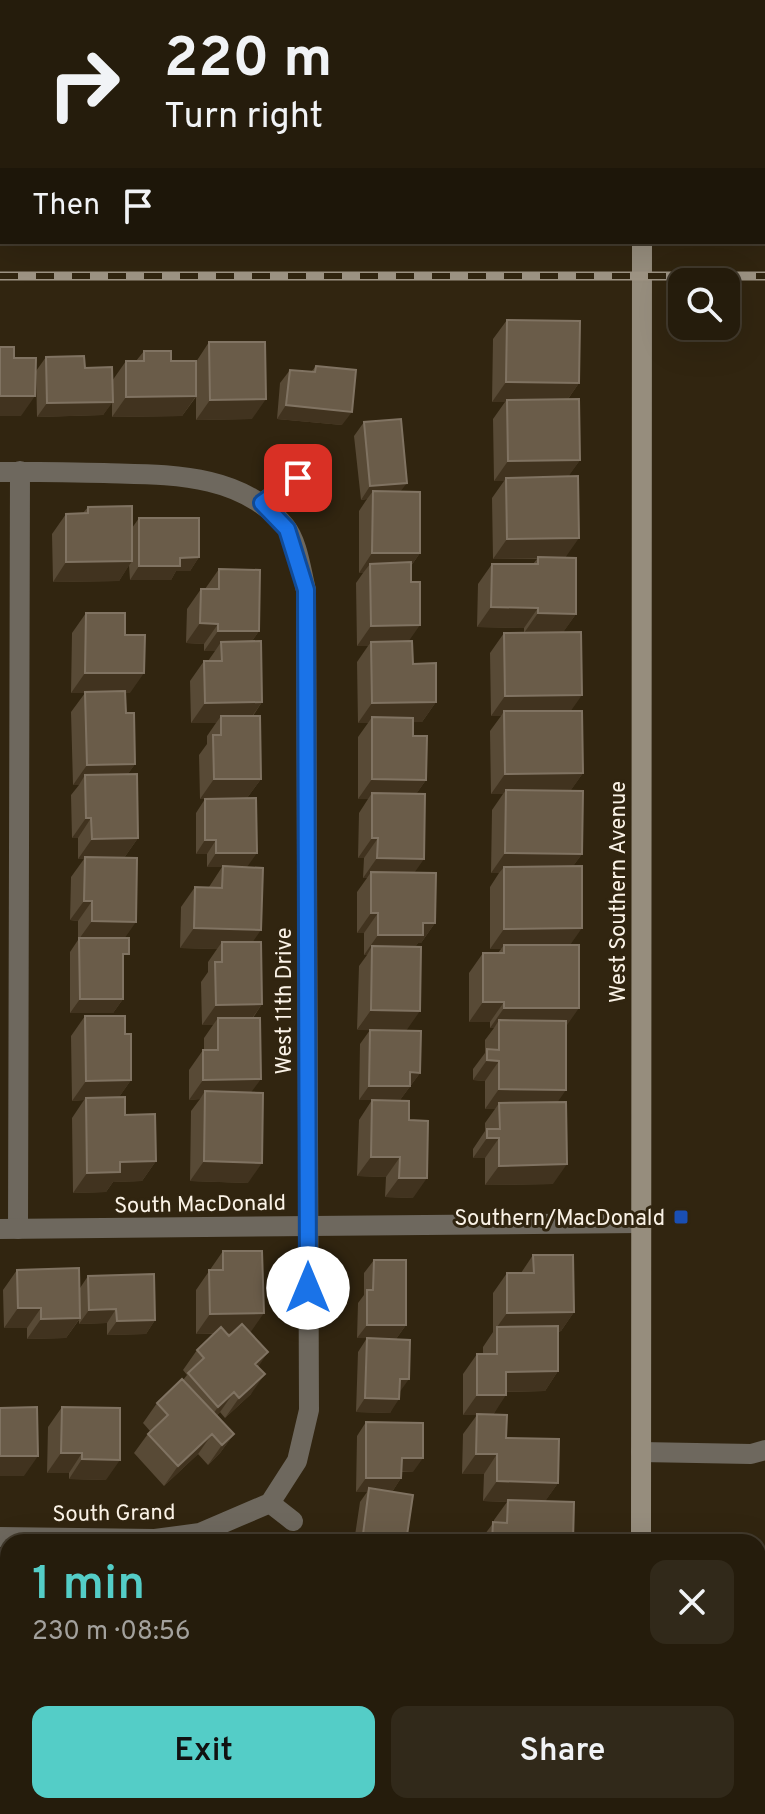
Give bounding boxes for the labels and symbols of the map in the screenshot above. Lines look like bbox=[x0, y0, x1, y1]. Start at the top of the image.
pin bbox=[264, 444, 332, 512]
street label: West Southern Avenue bbox=[606, 781, 633, 1003]
street label: West 11th Drive bbox=[272, 927, 299, 1075]
street label: South MacDonald bbox=[114, 1191, 286, 1220]
place label: Southern/MacDonald bbox=[454, 1206, 665, 1233]
marker: Southern/MacDonald bbox=[672, 1208, 690, 1226]
position arrow bbox=[266, 1246, 350, 1330]
street label: South Grand bbox=[52, 1500, 176, 1529]

